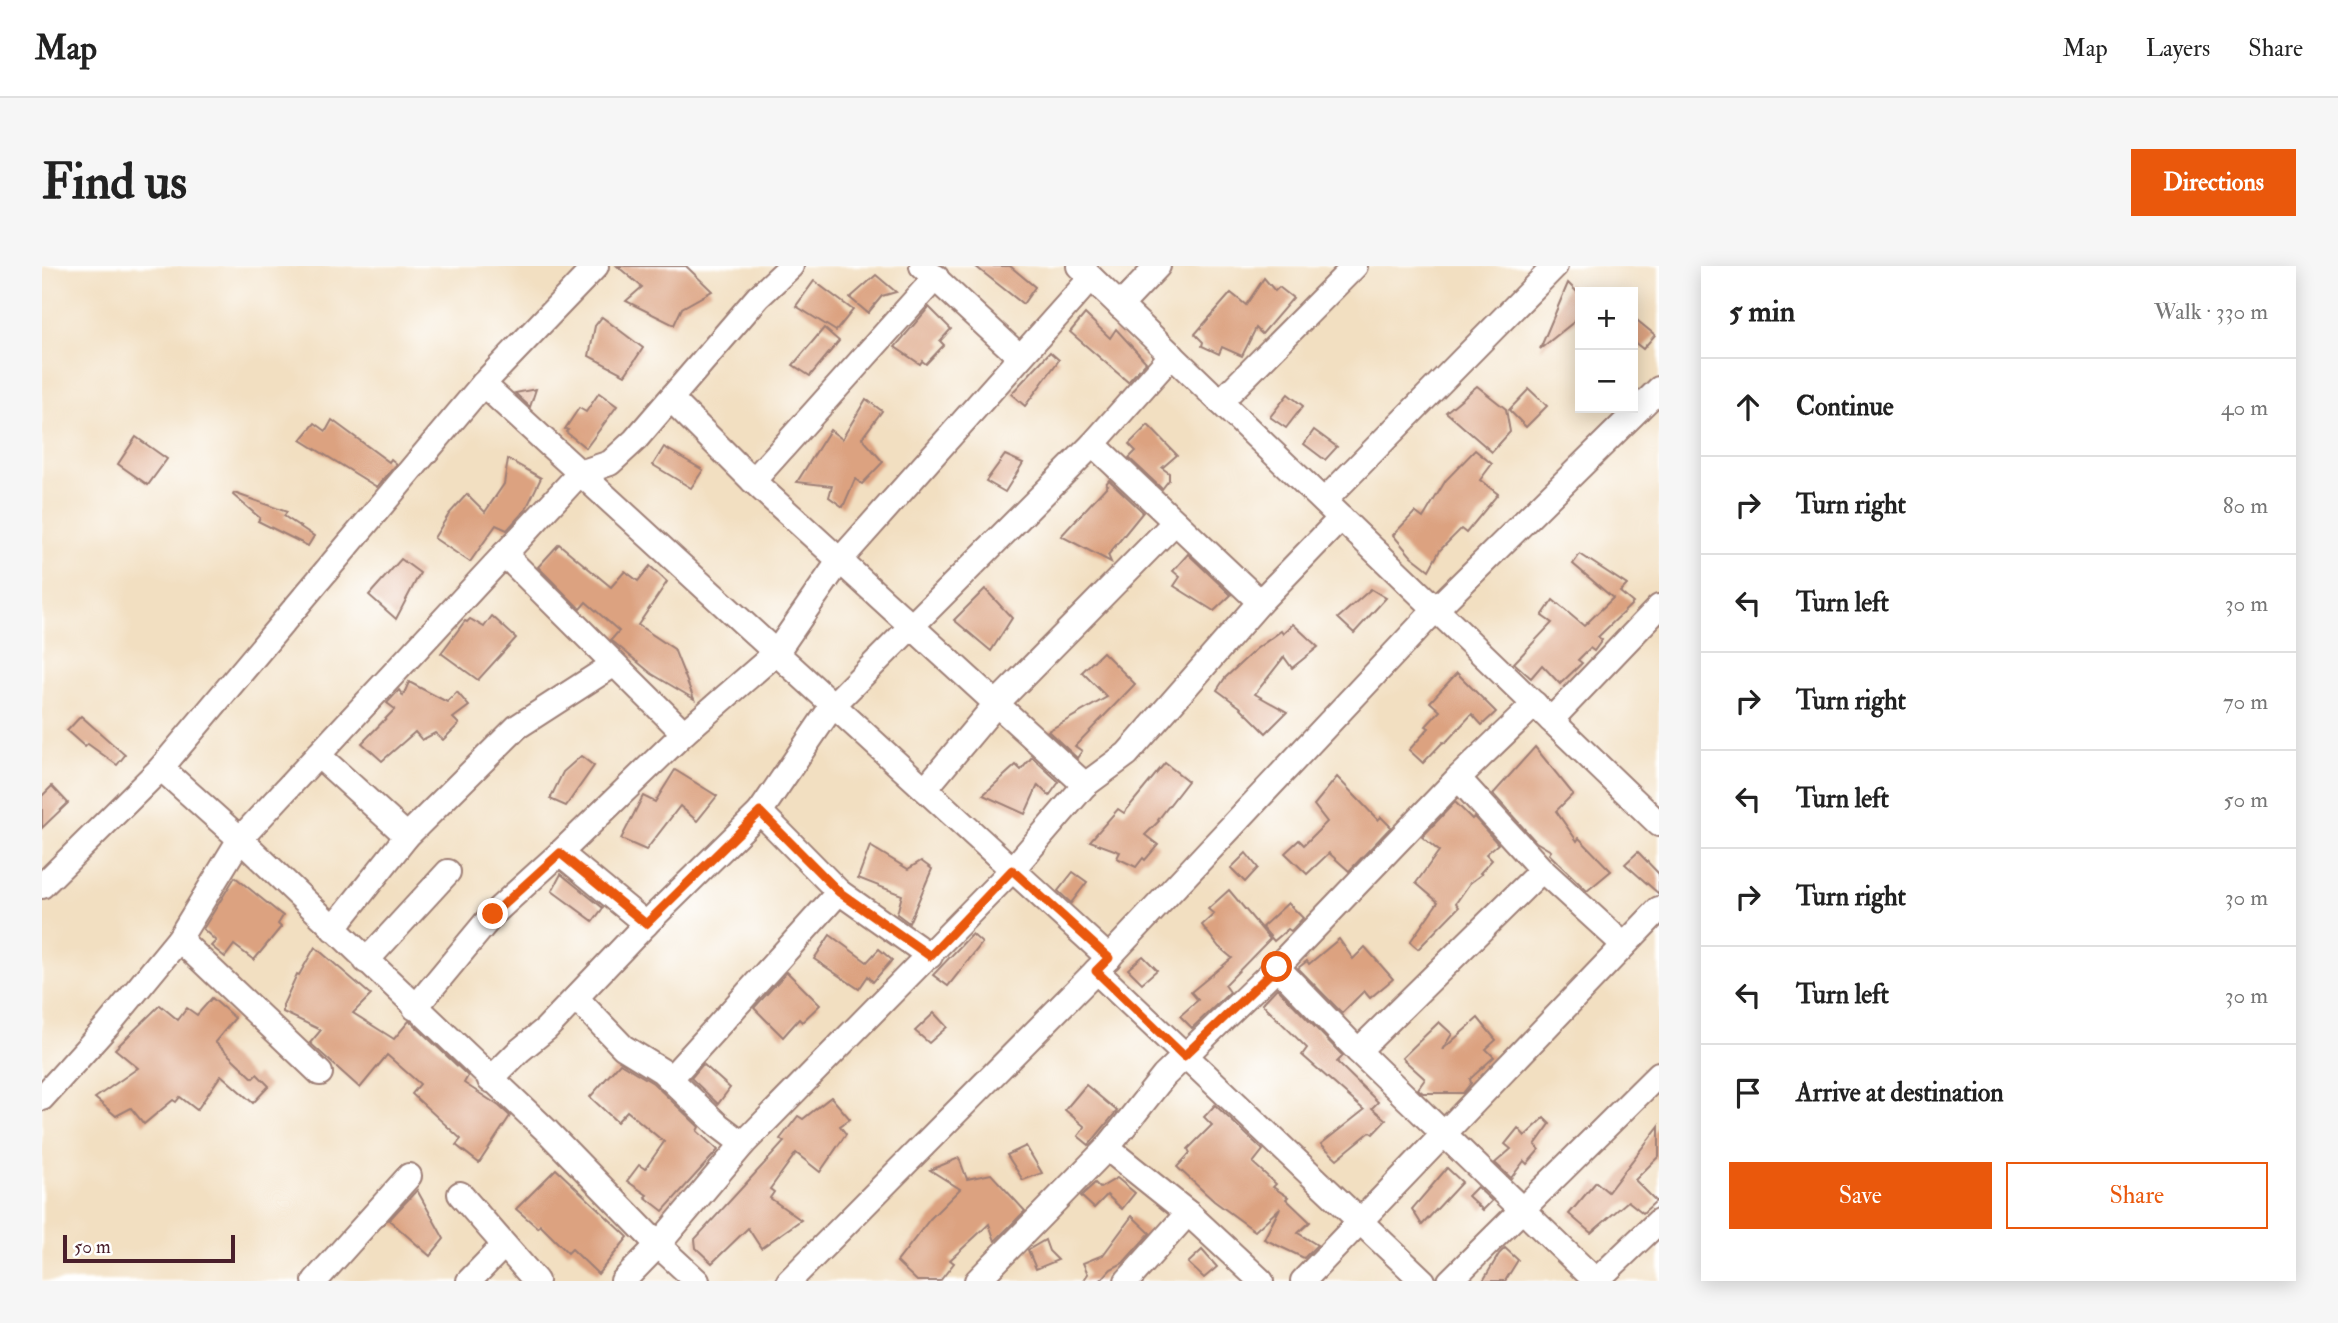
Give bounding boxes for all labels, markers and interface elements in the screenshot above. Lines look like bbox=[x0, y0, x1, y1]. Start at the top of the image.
text: Map bbox=[35, 28, 97, 69]
text: Map bbox=[2063, 33, 2108, 64]
text: Layers bbox=[2146, 33, 2210, 64]
text: Share bbox=[2248, 33, 2303, 64]
button: Directions bbox=[2131, 149, 2296, 216]
text: Find us bbox=[42, 152, 187, 213]
map controls bbox=[1575, 287, 1638, 413]
button: + bbox=[1575, 287, 1638, 350]
text: 5 min bbox=[1729, 293, 1795, 330]
text: Walk · 330 m bbox=[2154, 297, 2268, 326]
button: − bbox=[1575, 350, 1638, 413]
icon: ahead bbox=[1729, 388, 1767, 426]
text: Continue bbox=[1796, 391, 1894, 423]
text: 40 m bbox=[2221, 393, 2268, 422]
icon: right bbox=[1729, 486, 1767, 524]
text: Turn right bbox=[1796, 489, 1906, 521]
text: 80 m bbox=[2223, 491, 2268, 520]
icon: left bbox=[1729, 584, 1767, 622]
text: Turn left bbox=[1796, 587, 1889, 619]
text: 30 m bbox=[2225, 589, 2268, 618]
icon: right bbox=[1729, 682, 1767, 720]
text: Turn right bbox=[1796, 685, 1906, 717]
text: 70 m bbox=[2223, 687, 2268, 716]
icon: left bbox=[1729, 780, 1767, 818]
text: Turn left bbox=[1796, 783, 1889, 815]
text: 50 m bbox=[2224, 785, 2268, 814]
icon: right bbox=[1729, 878, 1767, 916]
text: Turn right bbox=[1796, 881, 1906, 913]
text: 30 m bbox=[2225, 883, 2268, 912]
route end bbox=[477, 898, 508, 929]
route start bbox=[1261, 951, 1292, 982]
icon: left bbox=[1729, 976, 1767, 1014]
text: Turn left bbox=[1796, 979, 1889, 1011]
text: 30 m bbox=[2225, 981, 2268, 1010]
icon: arrive bbox=[1729, 1074, 1767, 1112]
text: Arrive at destination bbox=[1796, 1077, 2004, 1109]
button: Save bbox=[1729, 1162, 1992, 1229]
button: Share bbox=[2006, 1162, 2268, 1229]
scale bar bbox=[63, 1232, 234, 1264]
text: 50 m bbox=[74, 1235, 111, 1259]

